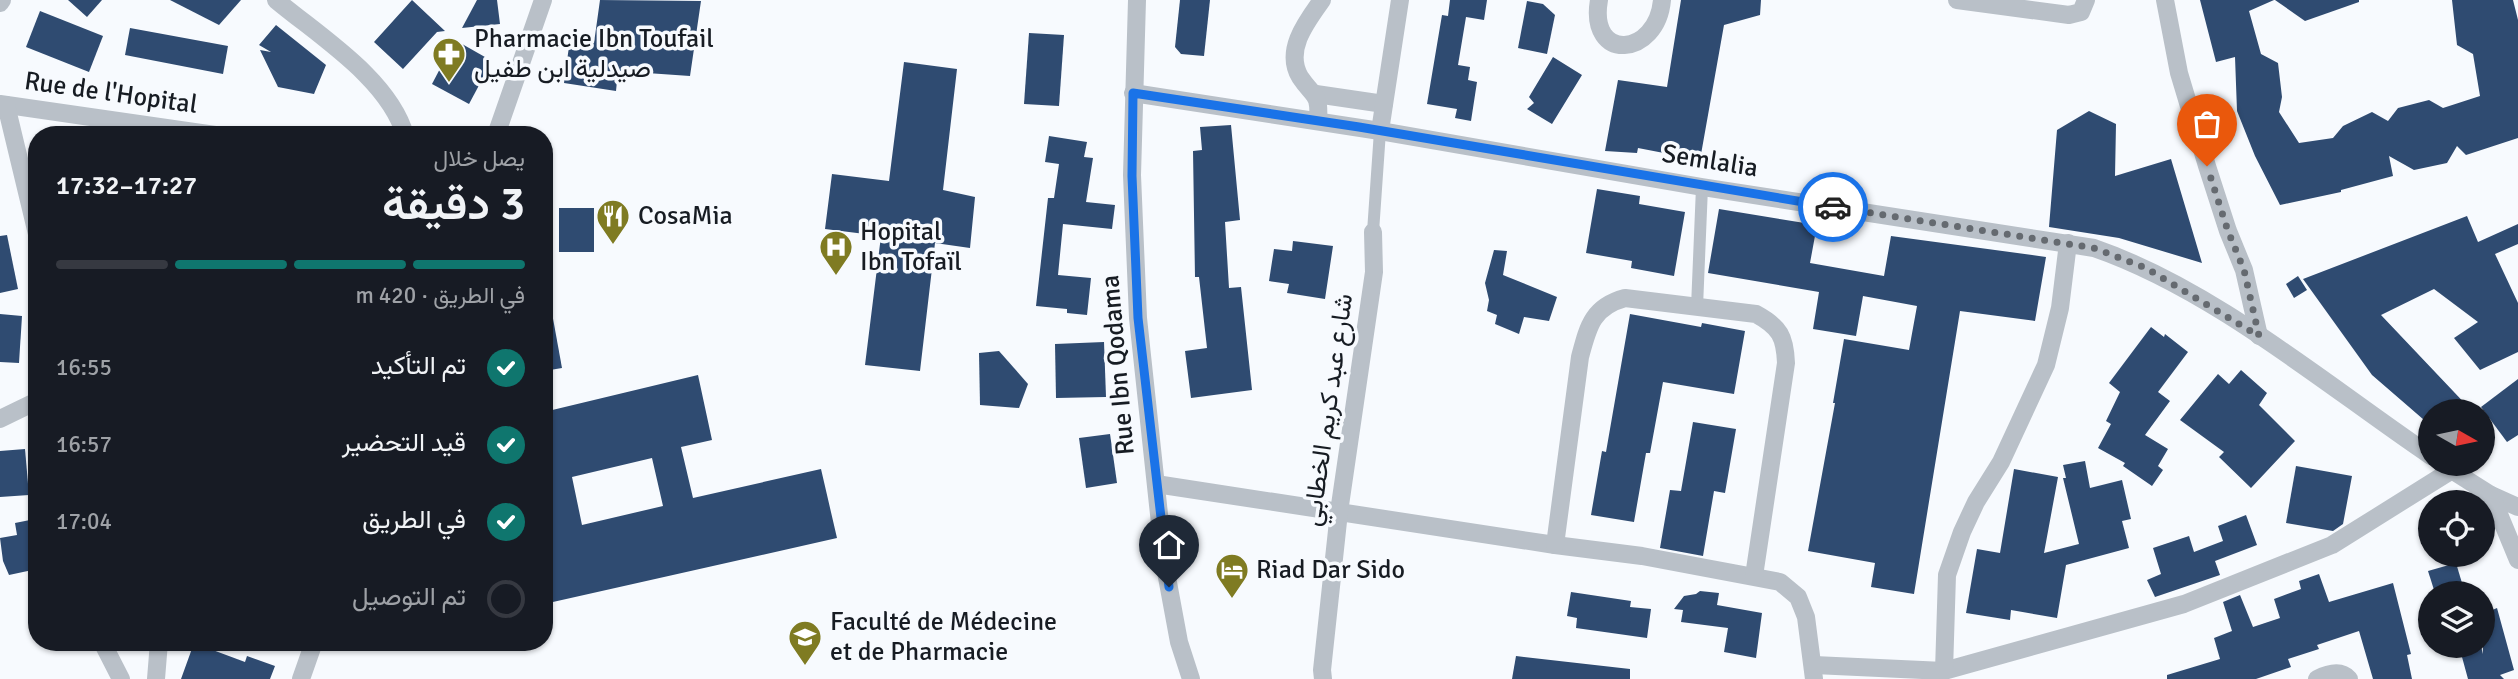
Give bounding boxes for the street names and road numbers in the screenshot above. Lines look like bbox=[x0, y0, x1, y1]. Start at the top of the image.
street label: Rue de l'Hopital bbox=[22, 65, 200, 121]
street label: Semlalia bbox=[1660, 138, 1760, 184]
street label: Rue Ibn Qodama bbox=[1094, 274, 1142, 456]
street label: شارع عبد كريم الخطابي bbox=[1296, 292, 1364, 529]

